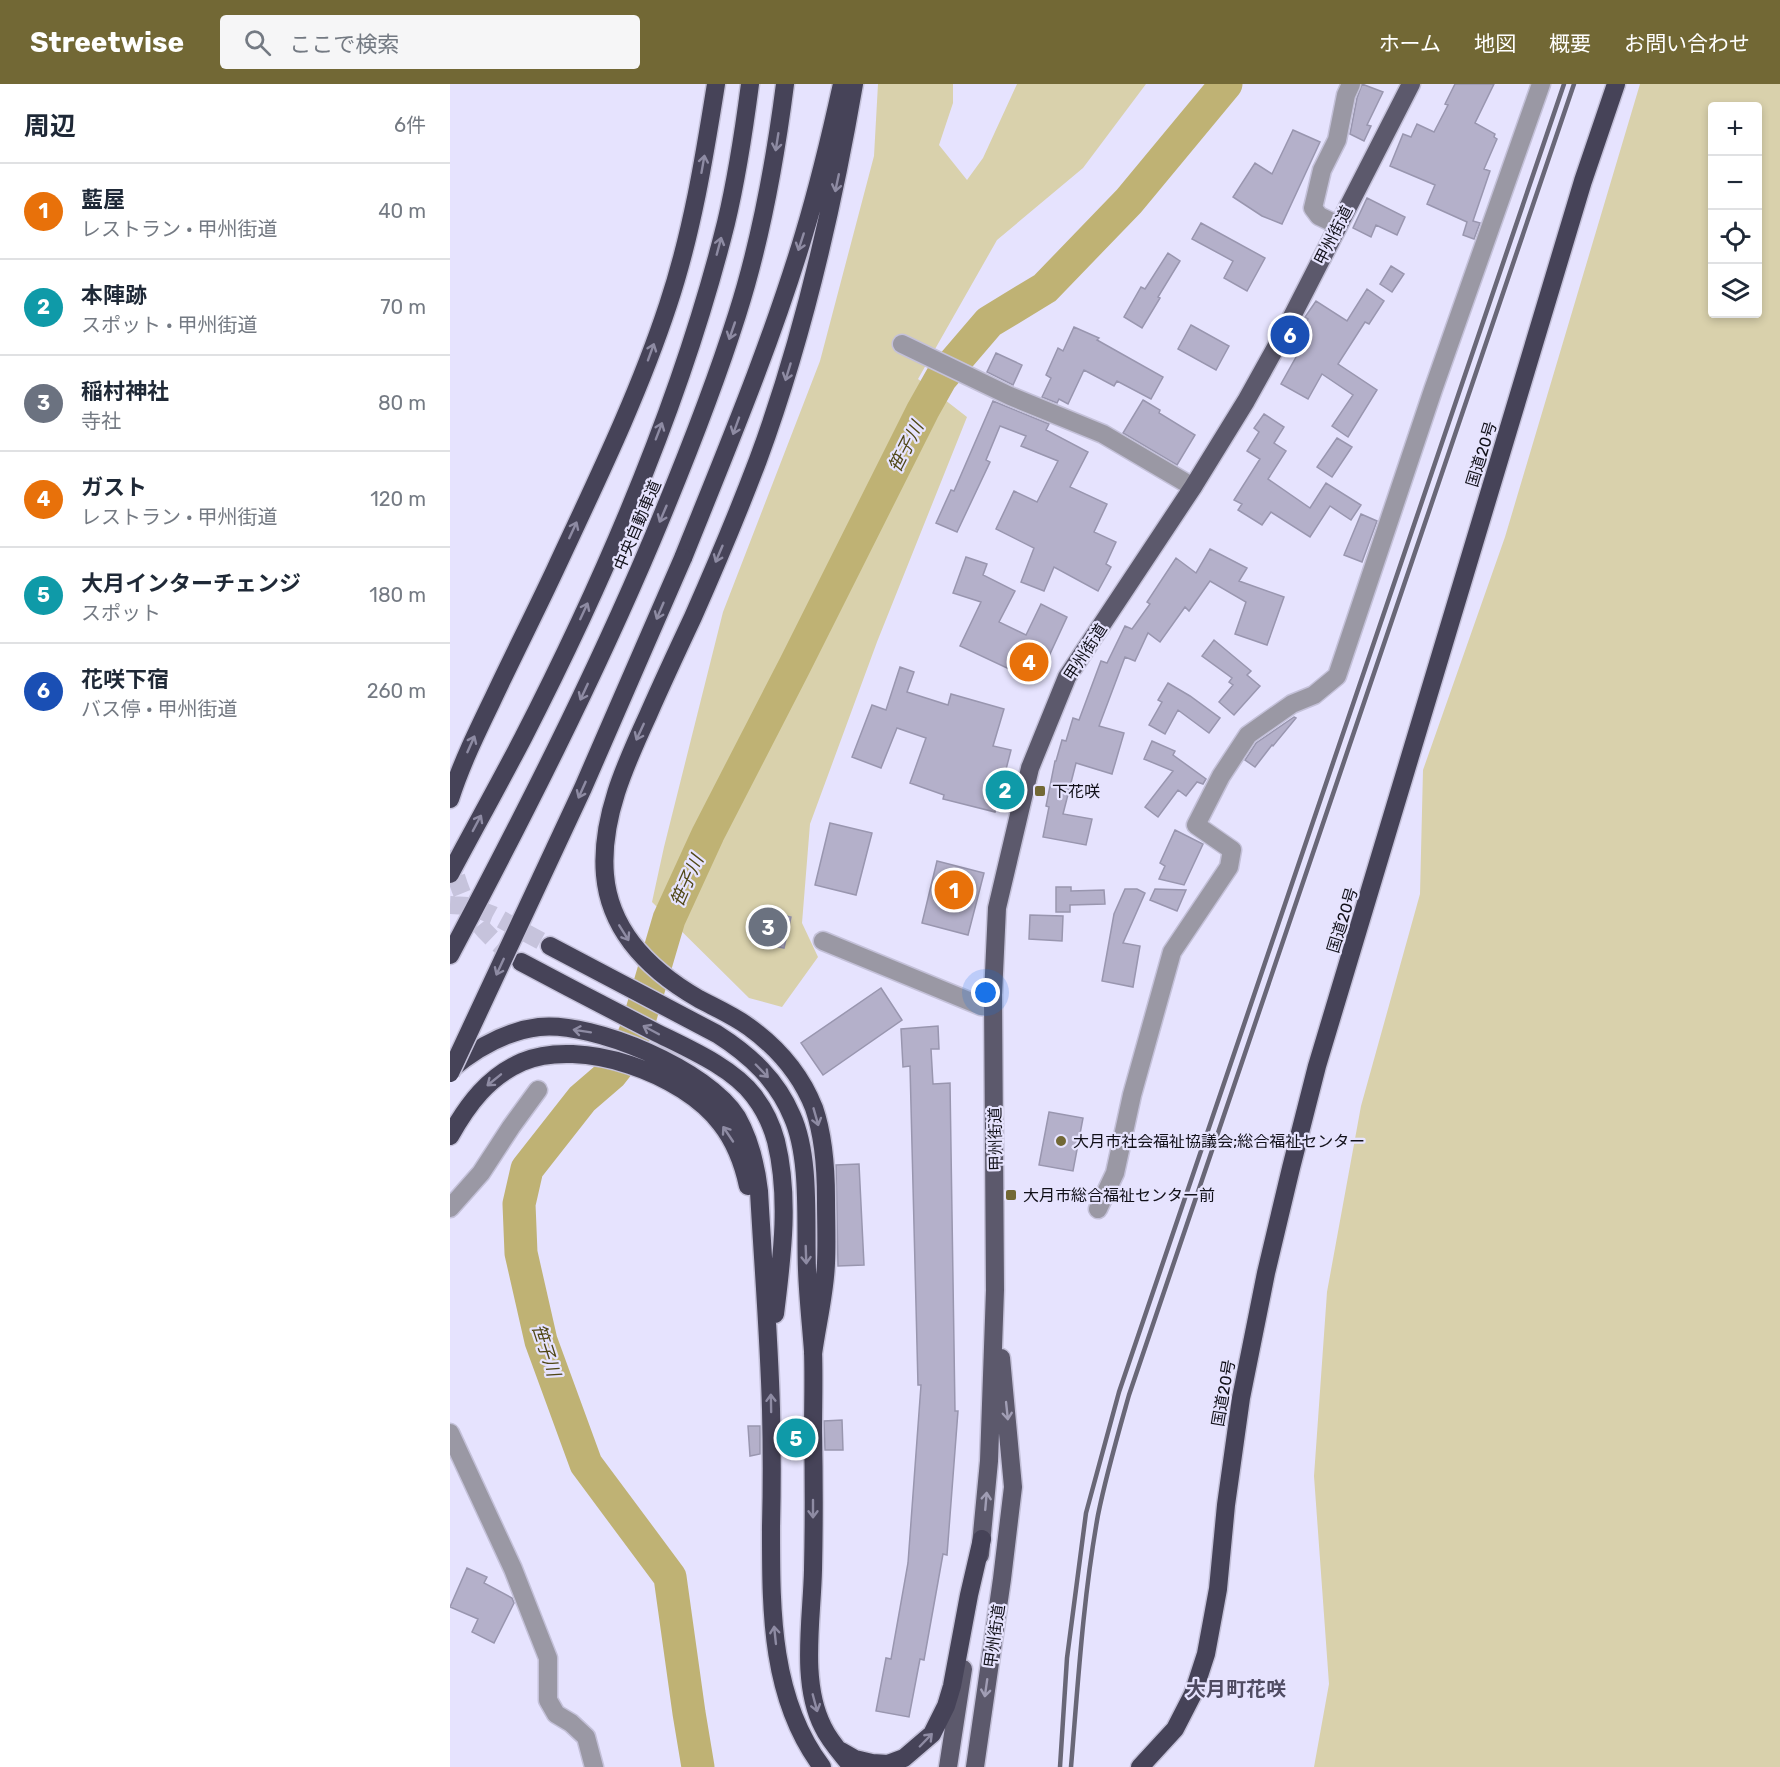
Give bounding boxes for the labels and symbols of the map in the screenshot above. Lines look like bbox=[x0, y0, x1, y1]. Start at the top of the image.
one-way arrow bbox=[772, 132, 783, 151]
one-way arrow bbox=[698, 155, 709, 174]
one-way arrow bbox=[830, 173, 842, 192]
street label: 甲州街道 bbox=[1310, 202, 1356, 268]
one-way arrow bbox=[795, 232, 806, 251]
one-way arrow bbox=[714, 237, 726, 256]
pin: 6 bbox=[1270, 312, 1310, 358]
one-way arrow bbox=[725, 321, 736, 340]
one-way arrow bbox=[646, 343, 657, 362]
one-way arrow bbox=[782, 362, 793, 381]
one-way arrow bbox=[730, 416, 741, 435]
water label: 笹子川 bbox=[884, 416, 929, 476]
street label: 国道20号 bbox=[1463, 419, 1500, 489]
one-way arrow bbox=[654, 422, 665, 441]
street label: 中央自動車道 bbox=[610, 477, 665, 573]
one-way arrow bbox=[657, 504, 668, 522]
one-way arrow bbox=[568, 522, 580, 540]
one-way arrow bbox=[713, 545, 724, 563]
one-way arrow bbox=[579, 602, 590, 620]
one-way arrow bbox=[654, 602, 665, 620]
street label: 甲州街道 bbox=[1060, 620, 1111, 684]
pin: 4 bbox=[1010, 640, 1048, 684]
one-way arrow bbox=[578, 683, 589, 701]
one-way arrow bbox=[634, 723, 645, 741]
one-way arrow bbox=[466, 736, 478, 754]
pin: 2 bbox=[986, 768, 1024, 812]
one-way arrow bbox=[576, 781, 587, 799]
place label: 下花咲 bbox=[1052, 782, 1100, 801]
marker: 下花咲 bbox=[1033, 784, 1047, 798]
one-way arrow bbox=[472, 814, 483, 832]
water label: 笹子川 bbox=[666, 850, 709, 910]
pin: 1 bbox=[934, 868, 974, 912]
street label: 国道20号 bbox=[1324, 885, 1361, 955]
pin: 3 bbox=[748, 904, 788, 950]
one-way arrow bbox=[618, 924, 631, 941]
one-way arrow bbox=[493, 958, 505, 976]
your location bbox=[971, 978, 1000, 1007]
one-way arrow bbox=[642, 1023, 660, 1035]
one-way arrow bbox=[572, 1025, 592, 1036]
one-way arrow bbox=[755, 1063, 770, 1078]
one-way arrow bbox=[486, 1073, 502, 1086]
one-way arrow bbox=[811, 1107, 822, 1126]
street label: 甲州街道 bbox=[985, 1107, 1006, 1171]
one-way arrow bbox=[722, 1126, 734, 1142]
place label: 大月市社会福祉協議会;総合福祉センター bbox=[1073, 1132, 1365, 1151]
marker: 大月市社会福祉協議会;総合福祉センター bbox=[1054, 1134, 1068, 1148]
place label: 大月市総合福祉センター前 bbox=[1023, 1186, 1215, 1205]
marker: 大月市総合福祉センター前 bbox=[1004, 1188, 1018, 1202]
one-way arrow bbox=[801, 1244, 812, 1264]
water label: 笹子川 bbox=[527, 1321, 565, 1381]
street label: 国道20号 bbox=[1208, 1358, 1239, 1428]
one-way arrow bbox=[765, 1394, 776, 1414]
one-way arrow bbox=[1002, 1401, 1013, 1421]
pin: 5 bbox=[776, 1416, 816, 1460]
one-way arrow bbox=[981, 1492, 992, 1512]
one-way arrow bbox=[807, 1498, 819, 1518]
street label: 甲州街道 bbox=[981, 1603, 1008, 1669]
one-way arrow bbox=[769, 1625, 780, 1645]
district label: 大月町花咲 bbox=[1186, 1677, 1286, 1701]
one-way arrow bbox=[981, 1678, 992, 1698]
one-way arrow bbox=[810, 1693, 822, 1712]
one-way arrow bbox=[919, 1732, 933, 1747]

